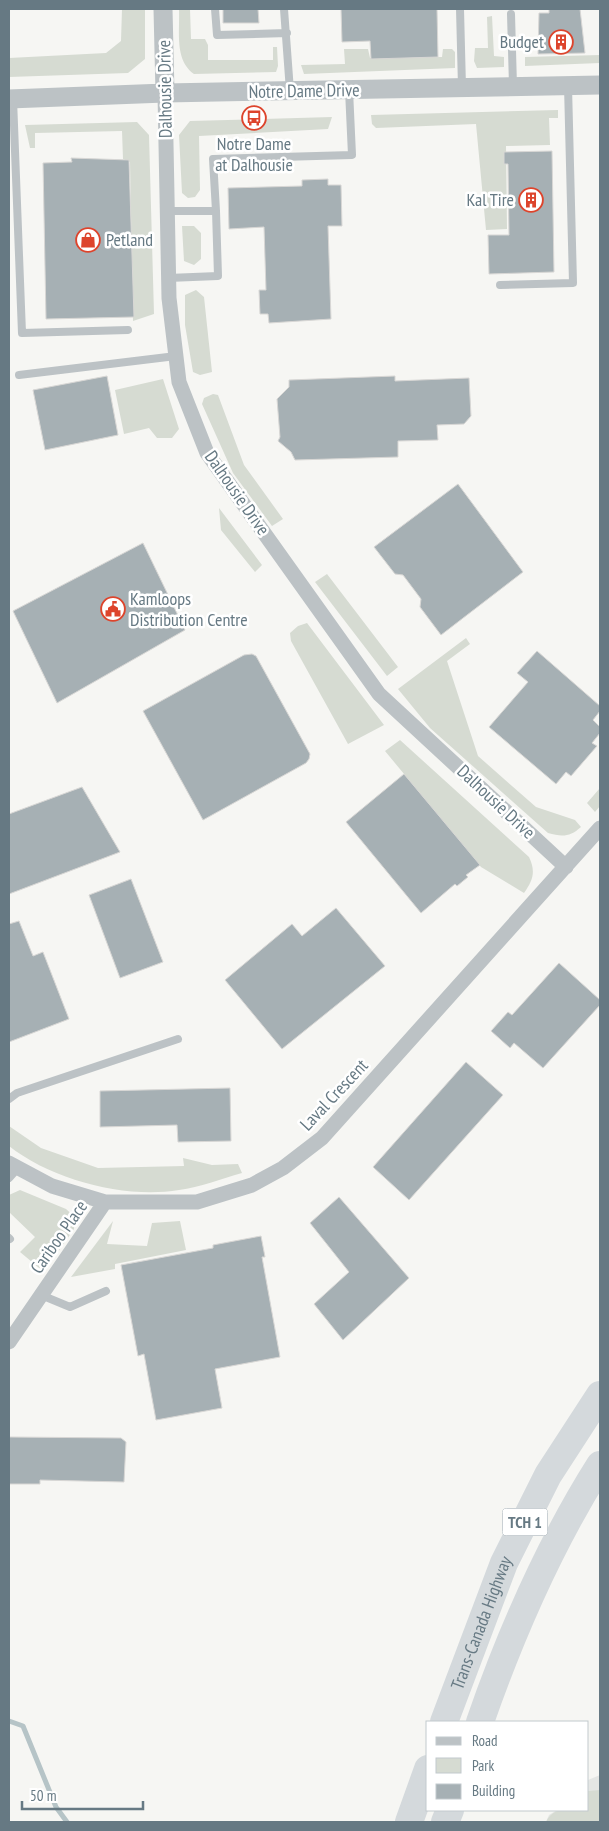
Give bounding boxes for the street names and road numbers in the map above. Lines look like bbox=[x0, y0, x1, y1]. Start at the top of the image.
street label: Dalhousie Drive bbox=[152, 40, 177, 138]
street label: Notre Dame Drive bbox=[248, 78, 360, 103]
street label: Dalhousie Drive bbox=[200, 446, 275, 540]
street label: Dalhousie Drive bbox=[453, 760, 540, 844]
street label: Laval Crescent bbox=[295, 1054, 373, 1135]
street label: Cariboo Place bbox=[25, 1196, 92, 1278]
road number: TCH 1 bbox=[502, 1508, 548, 1535]
street label: Trans-Canada Highway bbox=[445, 1552, 517, 1693]

